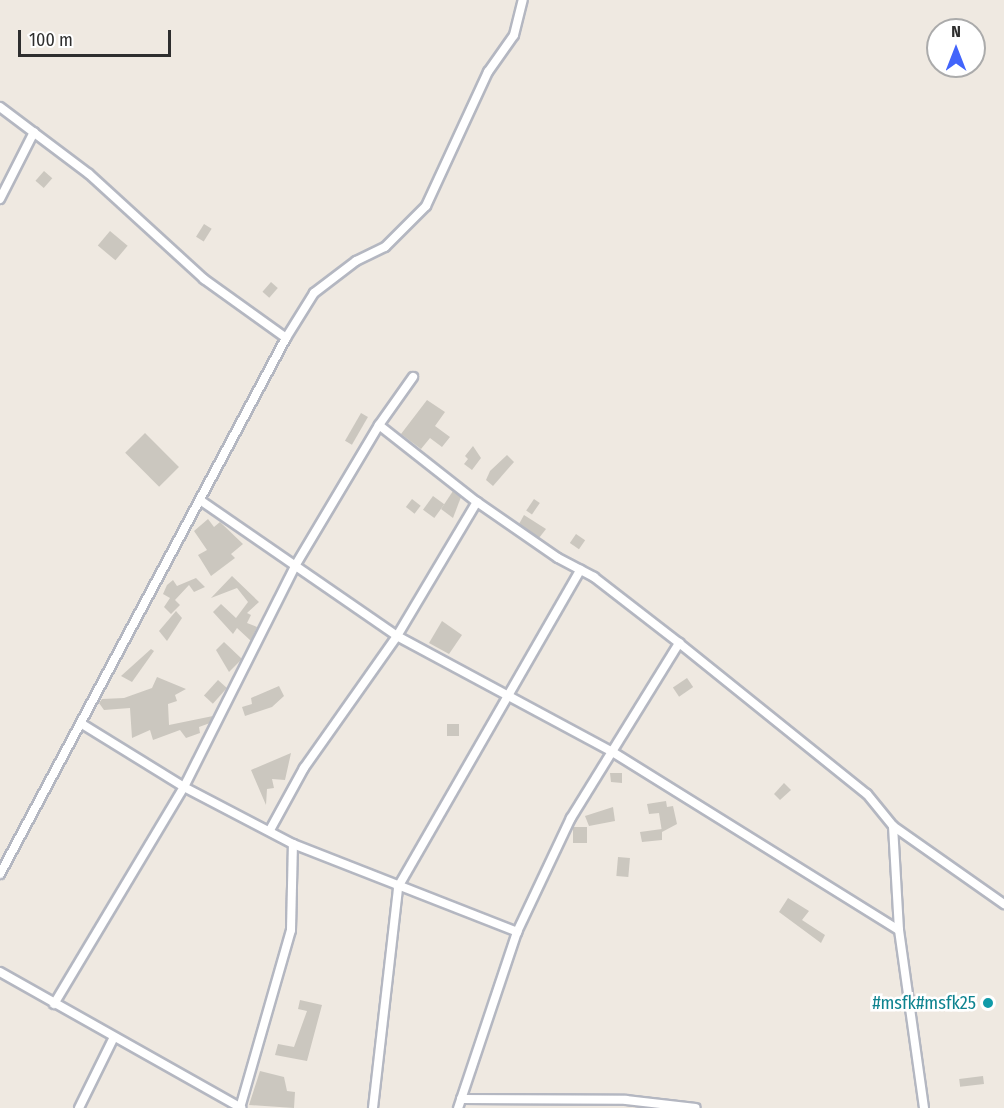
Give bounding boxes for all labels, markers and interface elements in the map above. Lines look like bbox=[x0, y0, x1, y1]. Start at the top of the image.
scale bar bbox=[21, 18, 174, 56]
north arrow bbox=[926, 18, 986, 78]
text: N bbox=[951, 22, 961, 41]
text: 100 m bbox=[29, 29, 73, 51]
place label: #msfk#msfk25 bbox=[872, 992, 976, 1014]
marker: #msfk#msfk25 bbox=[981, 996, 995, 1010]

